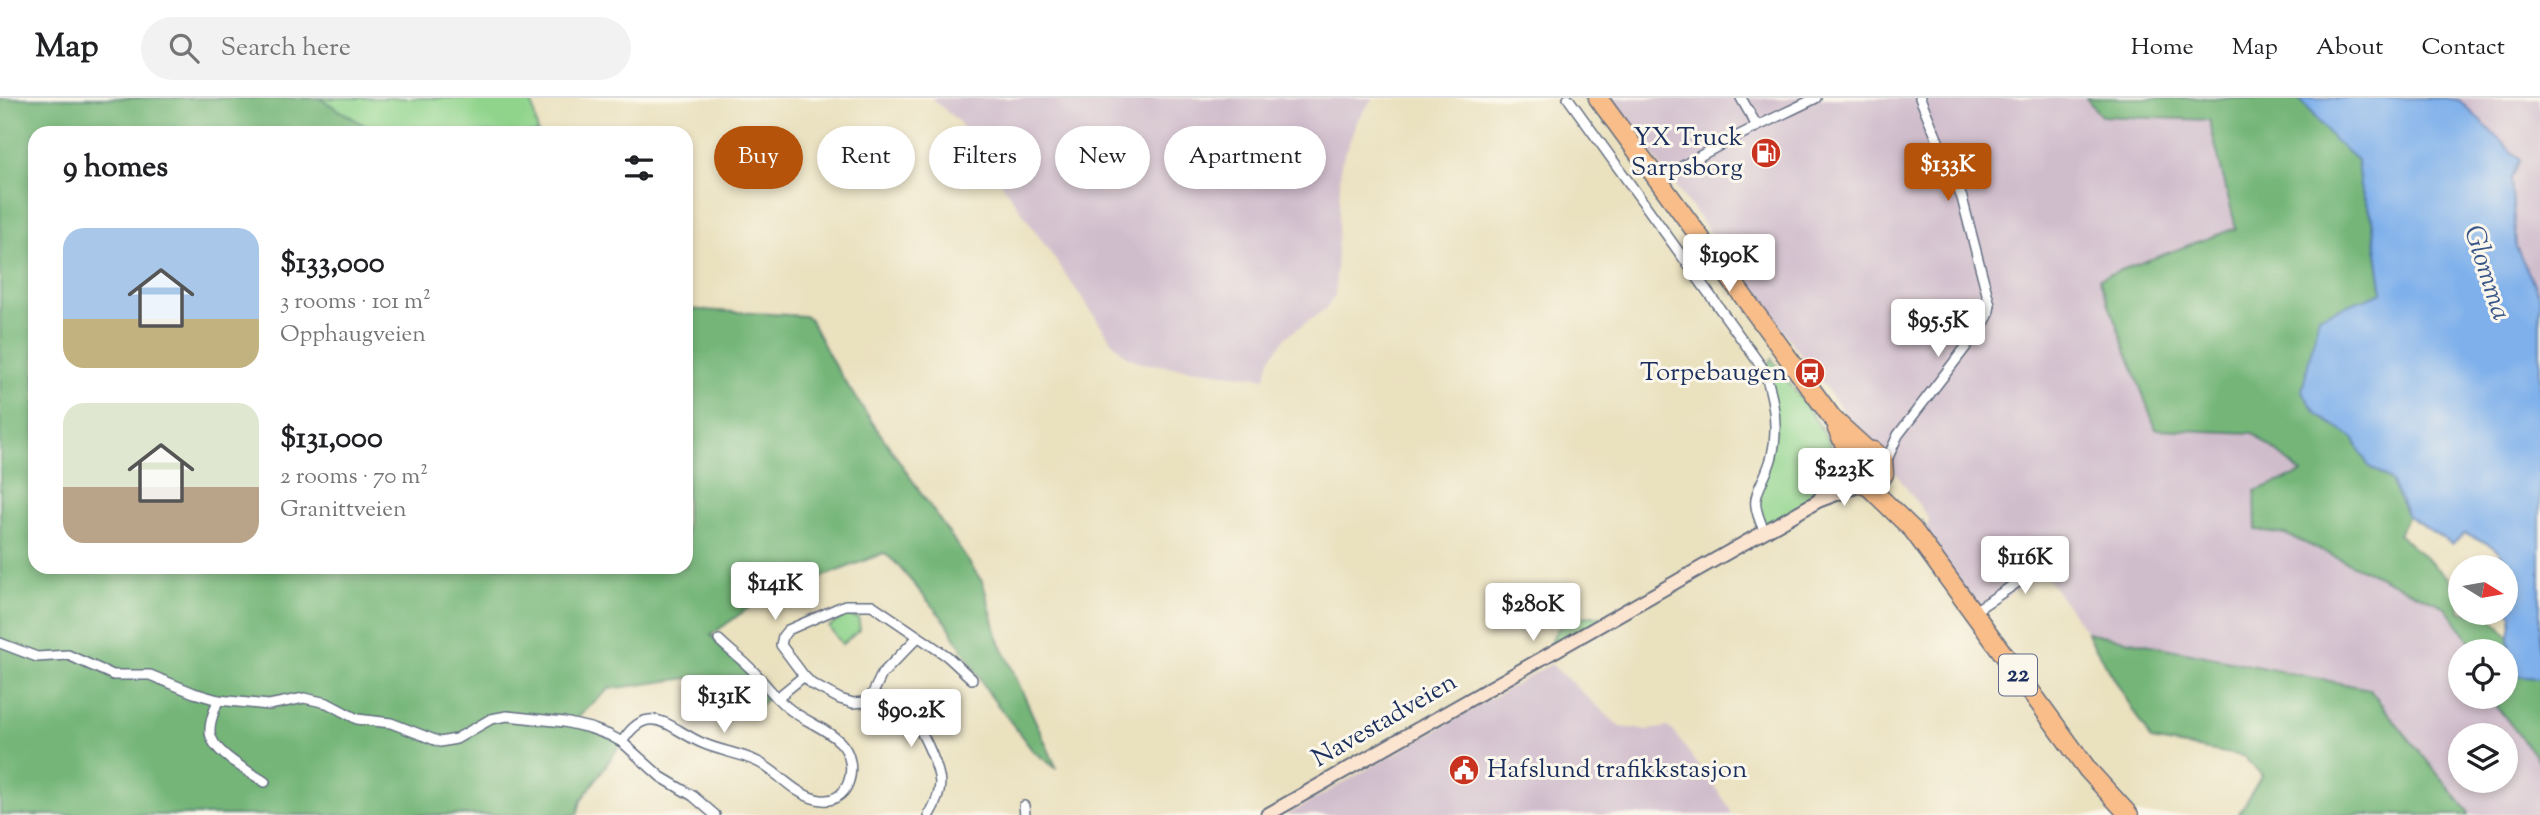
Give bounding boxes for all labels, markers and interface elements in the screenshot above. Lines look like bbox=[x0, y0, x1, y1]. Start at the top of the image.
search box bbox=[141, 17, 631, 80]
text: Map bbox=[35, 24, 99, 72]
icon: search bbox=[165, 29, 203, 67]
text: Search here bbox=[221, 30, 351, 67]
text: Home bbox=[2131, 31, 2194, 65]
text: Map bbox=[2232, 31, 2278, 65]
text: About bbox=[2316, 31, 2383, 65]
text: Contact bbox=[2421, 31, 2505, 65]
place label: YX Truck Sarpsborg bbox=[1631, 120, 1743, 187]
chip: Buy bbox=[714, 126, 803, 189]
chip: Rent bbox=[817, 126, 915, 189]
chip: Filters bbox=[929, 126, 1041, 189]
chip: New bbox=[1055, 126, 1150, 189]
chip: Apartment bbox=[1164, 126, 1326, 189]
fuel station icon: YX Truck Sarpsborg bbox=[1749, 136, 1783, 170]
pin: $133K bbox=[1899, 144, 1997, 203]
text: 9 homes bbox=[63, 147, 168, 190]
icon: filters bbox=[620, 149, 658, 187]
text: $133K bbox=[1920, 149, 1976, 182]
water label: Glomma bbox=[2452, 220, 2520, 326]
pin: $190K bbox=[1680, 234, 1778, 294]
text: $190K bbox=[1699, 240, 1759, 273]
text: $133,000 bbox=[280, 243, 385, 286]
icon: home bbox=[119, 256, 203, 340]
text: 3 rooms · 101 m² bbox=[280, 286, 431, 319]
pin: $95.5K bbox=[1881, 300, 1995, 359]
text: $95.5K bbox=[1907, 305, 1969, 338]
text: Opphaugveien bbox=[280, 319, 426, 352]
place label: Torpebaugen bbox=[1640, 355, 1787, 392]
bus stop icon: Torpebaugen bbox=[1793, 356, 1827, 390]
text: $131,000 bbox=[280, 418, 383, 461]
icon: home bbox=[119, 431, 203, 515]
pin: $223K bbox=[1795, 448, 1893, 508]
text: $223K bbox=[1814, 454, 1874, 487]
text: 2 rooms · 70 m² bbox=[280, 461, 428, 494]
text: Granittveien bbox=[280, 494, 407, 527]
pin: $116K bbox=[1976, 536, 2074, 596]
text: $116K bbox=[1997, 542, 2053, 575]
north arrow bbox=[2448, 555, 2518, 625]
map controls bbox=[2448, 555, 2518, 793]
pin: $141K bbox=[726, 562, 824, 622]
text: $141K bbox=[747, 568, 803, 601]
pin: $280K bbox=[1484, 584, 1582, 643]
text: $280K bbox=[1501, 589, 1565, 622]
button: locate bbox=[2448, 639, 2518, 709]
road number: 22 bbox=[1999, 654, 2037, 696]
street label: Navestadveien bbox=[1306, 664, 1464, 778]
pin: $131K bbox=[675, 676, 773, 735]
text: $131K bbox=[697, 681, 751, 714]
pin: $90.2K bbox=[854, 690, 968, 749]
text: $90.2K bbox=[877, 695, 945, 728]
button: layers bbox=[2448, 723, 2518, 793]
place label: Hafslund trafikkstasjon bbox=[1487, 752, 1747, 789]
public building icon: Hafslund trafikkstasjon bbox=[1447, 753, 1481, 787]

